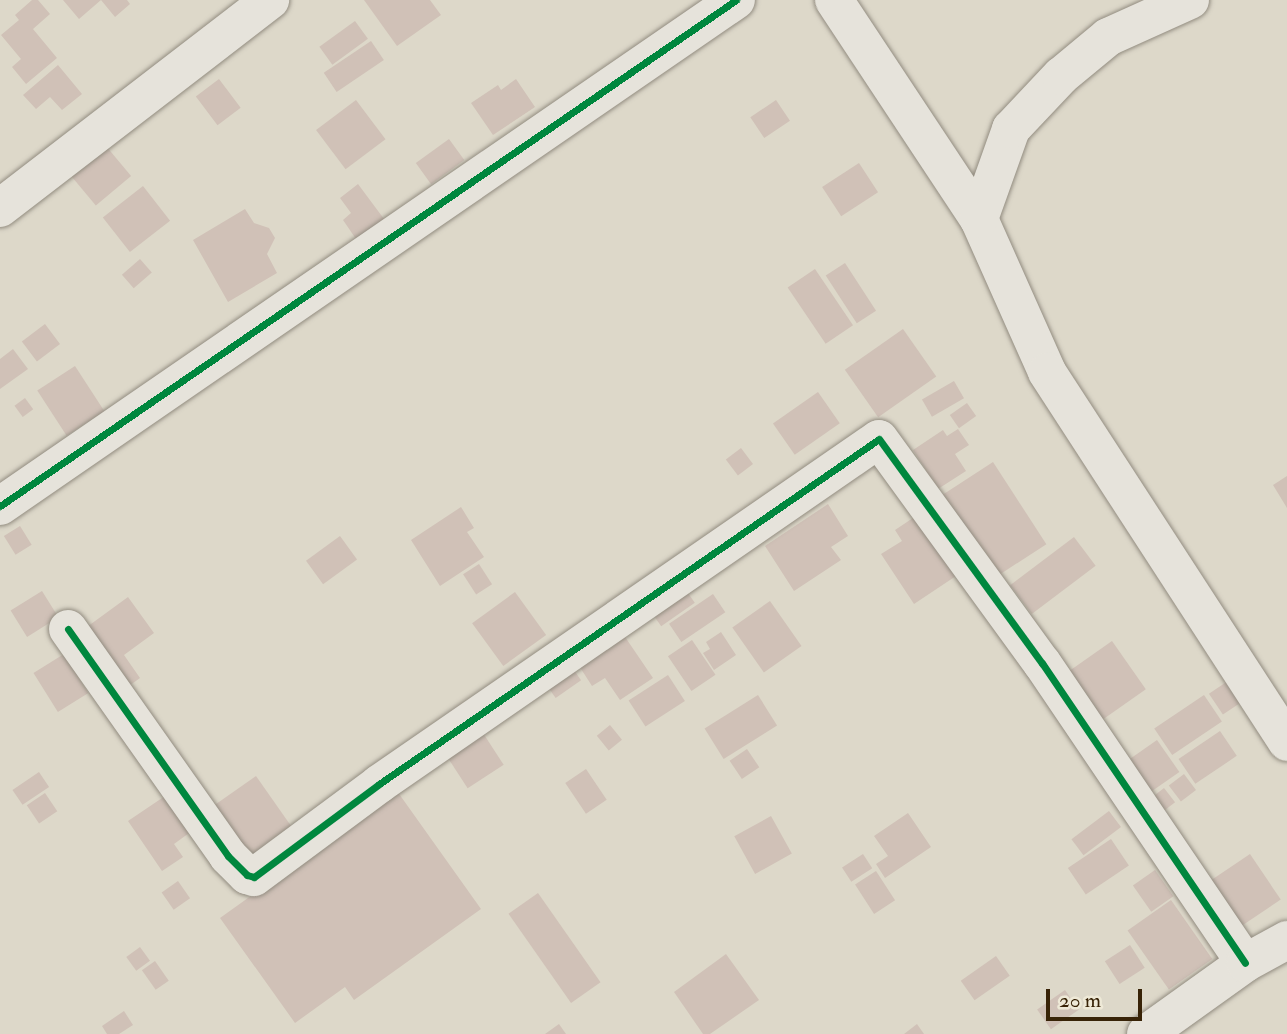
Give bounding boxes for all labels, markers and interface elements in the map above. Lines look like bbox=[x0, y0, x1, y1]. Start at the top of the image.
scale bar bbox=[1049, 974, 1145, 1018]
text: 20 m bbox=[1059, 987, 1101, 1014]

